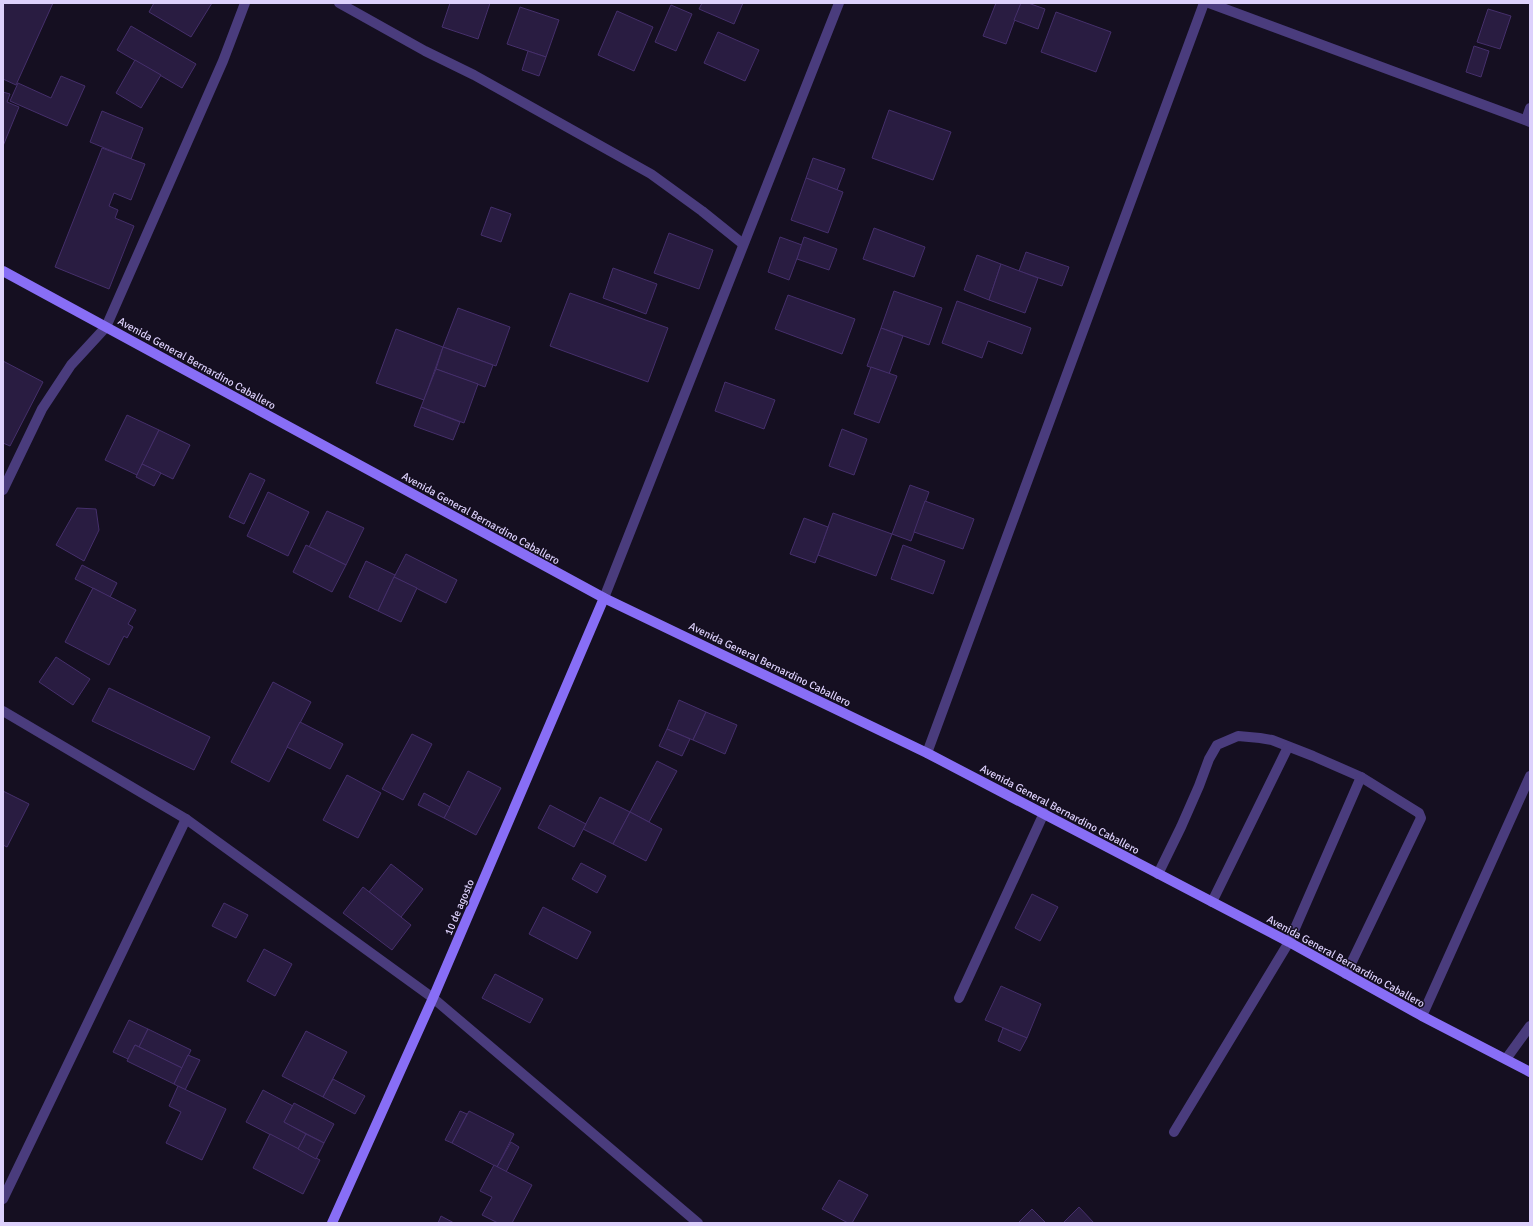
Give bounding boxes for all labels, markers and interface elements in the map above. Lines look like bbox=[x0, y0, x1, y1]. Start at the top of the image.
street label: Avenida General Bernardino Caballero bbox=[116, 314, 278, 413]
street label: Avenida General Bernardino Caballero bbox=[400, 469, 562, 568]
street label: Avenida General Bernardino Caballero bbox=[687, 619, 853, 710]
street label: Avenida General Bernardino Caballero bbox=[978, 762, 1142, 857]
street label: 10 de agosto bbox=[442, 877, 477, 937]
street label: Avenida General Bernardino Caballero bbox=[1265, 912, 1427, 1011]

